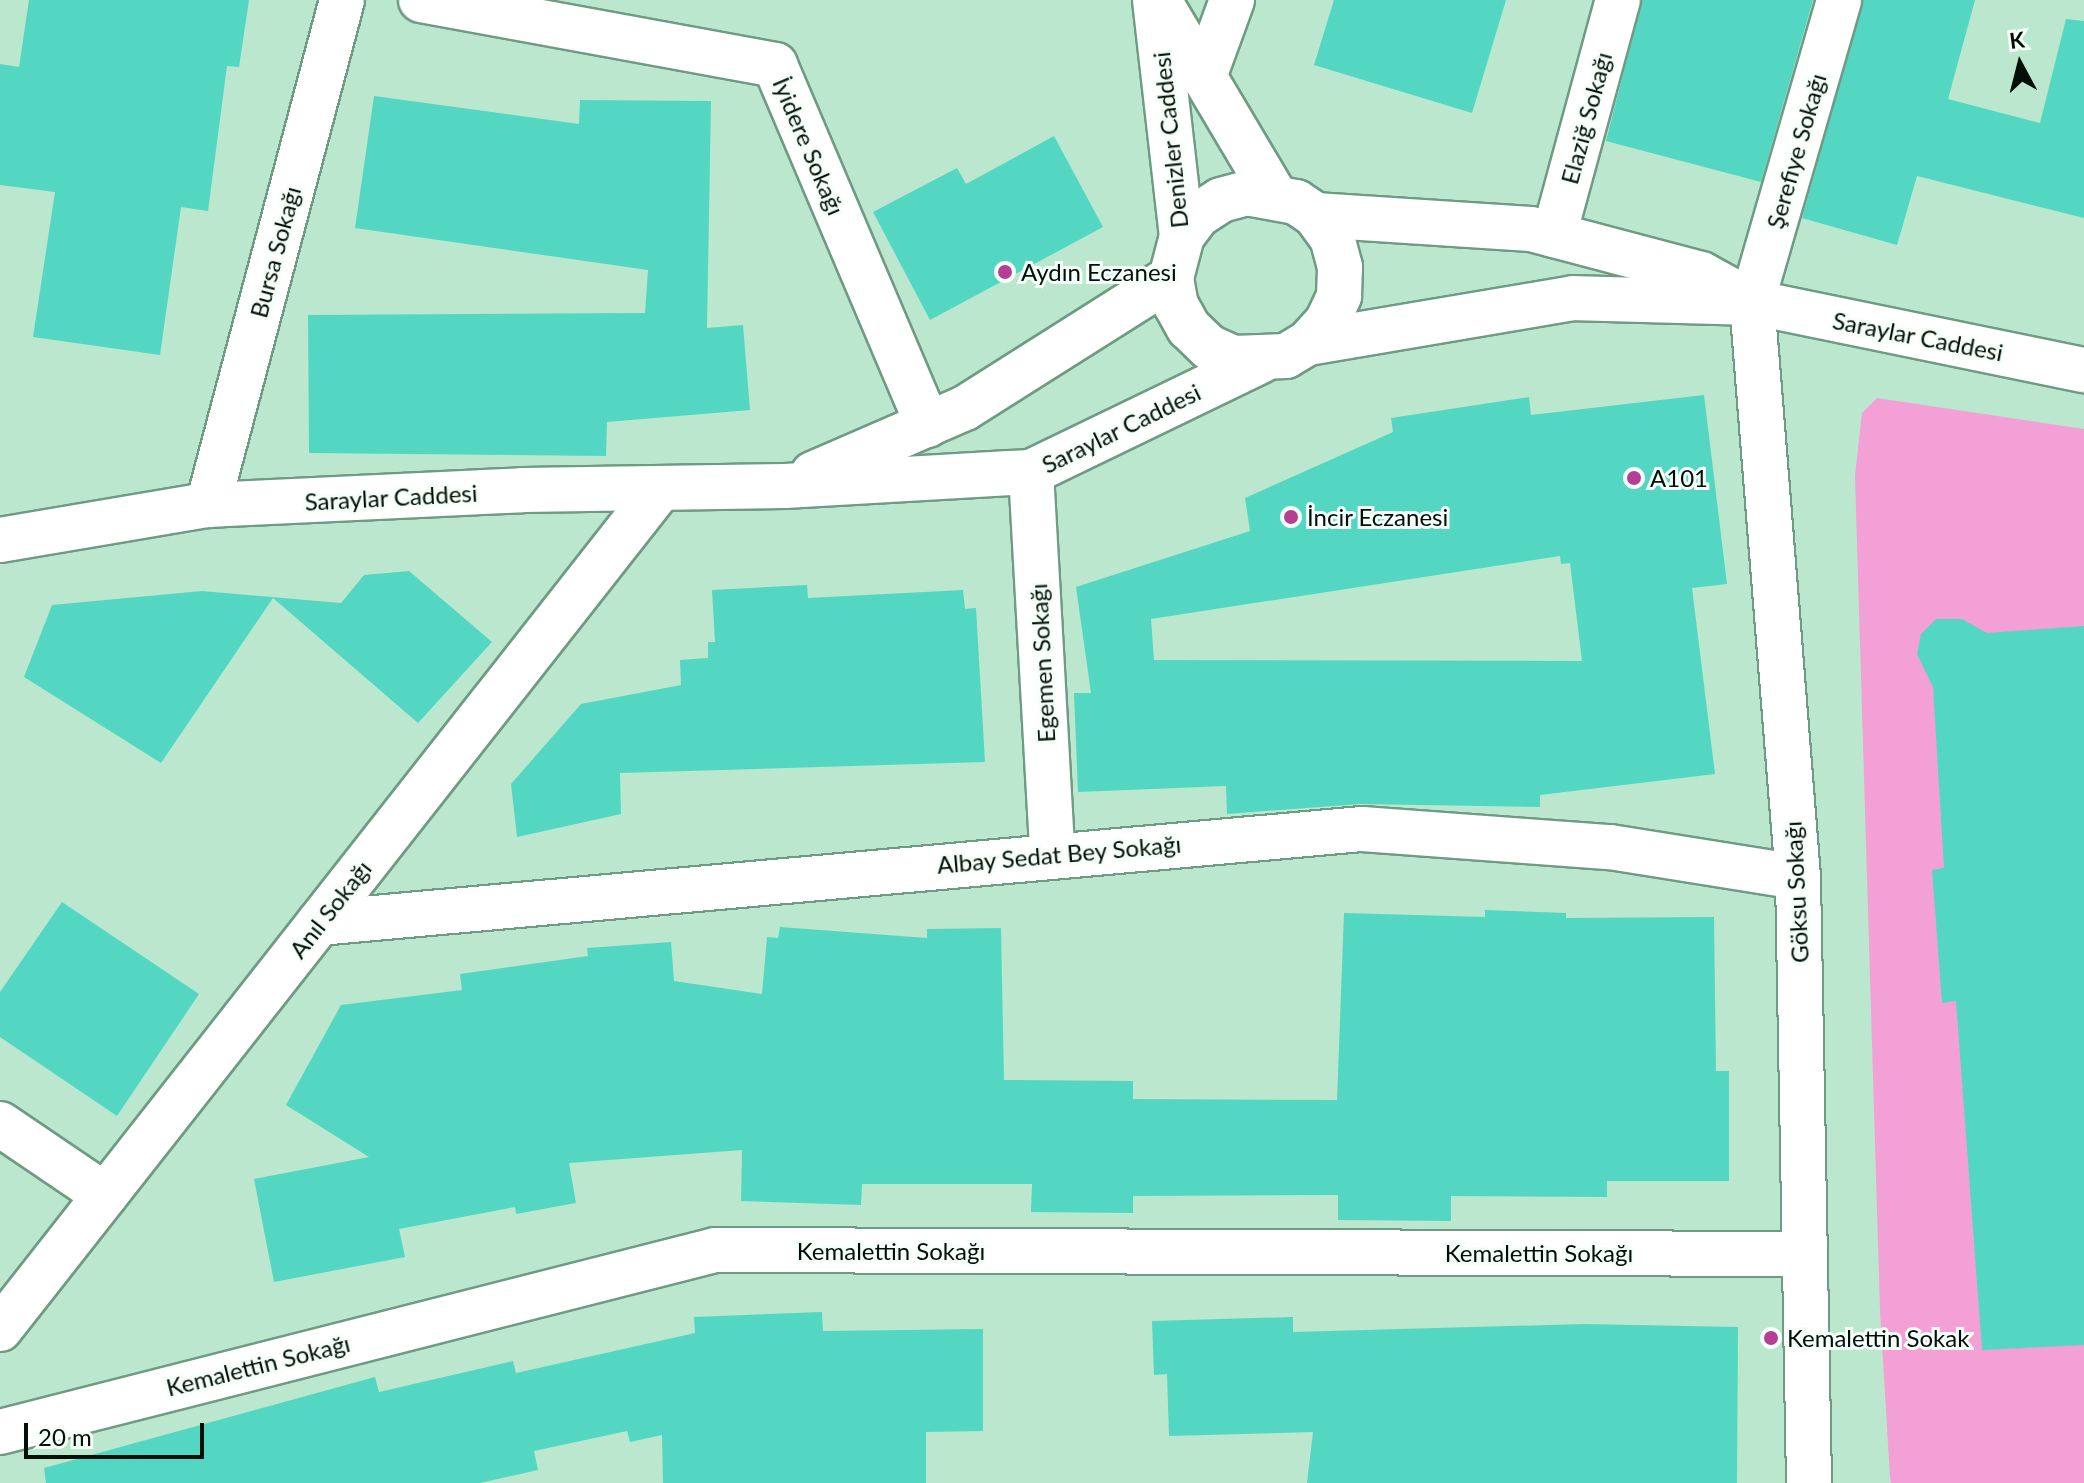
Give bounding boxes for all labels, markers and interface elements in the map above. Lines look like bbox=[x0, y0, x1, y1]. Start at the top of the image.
north arrow bbox=[1980, 24, 2060, 104]
text: K bbox=[2008, 25, 2026, 54]
street label: Elaziğ Sokağı bbox=[1555, 49, 1617, 187]
street label: Denizler Caddesi bbox=[1146, 50, 1194, 230]
street label: Şerefiye Sokağı bbox=[1760, 70, 1832, 232]
street label: İyidere Sokağı bbox=[767, 73, 851, 219]
street label: Bursa Sokağı bbox=[244, 183, 306, 321]
place label: Aydın Eczanesi bbox=[1021, 258, 1177, 286]
marker: Aydın Eczanesi bbox=[996, 263, 1014, 281]
street label: Saraylar Caddesi bbox=[1830, 305, 2006, 367]
street label: Saraylar Caddesi bbox=[1037, 377, 1205, 479]
place label: A101 bbox=[1650, 464, 1708, 492]
marker: A101 bbox=[1625, 469, 1643, 487]
street label: Saraylar Caddesi bbox=[304, 478, 478, 516]
place label: İncir Eczanesi bbox=[1307, 503, 1449, 531]
marker: İncir Eczanesi bbox=[1282, 508, 1300, 526]
street label: Egemen Sokağı bbox=[1023, 583, 1061, 743]
street label: Göksu Sokağı bbox=[1778, 820, 1814, 964]
street label: Albay Sedat Bey Sokağı bbox=[935, 829, 1183, 879]
street label: Anıl Sokağı bbox=[283, 854, 377, 964]
street label: Kemalettin Sokağı bbox=[797, 1237, 985, 1265]
street label: Kemalettin Sokağı bbox=[1445, 1239, 1633, 1267]
place label: Kemalettin Sokak bbox=[1787, 1324, 1969, 1352]
street label: Kemalettin Sokağı bbox=[163, 1328, 353, 1402]
marker: Kemalettin Sokak bbox=[1762, 1329, 1780, 1347]
scale bar bbox=[28, 1407, 208, 1457]
text: 20 m bbox=[38, 1422, 92, 1451]

